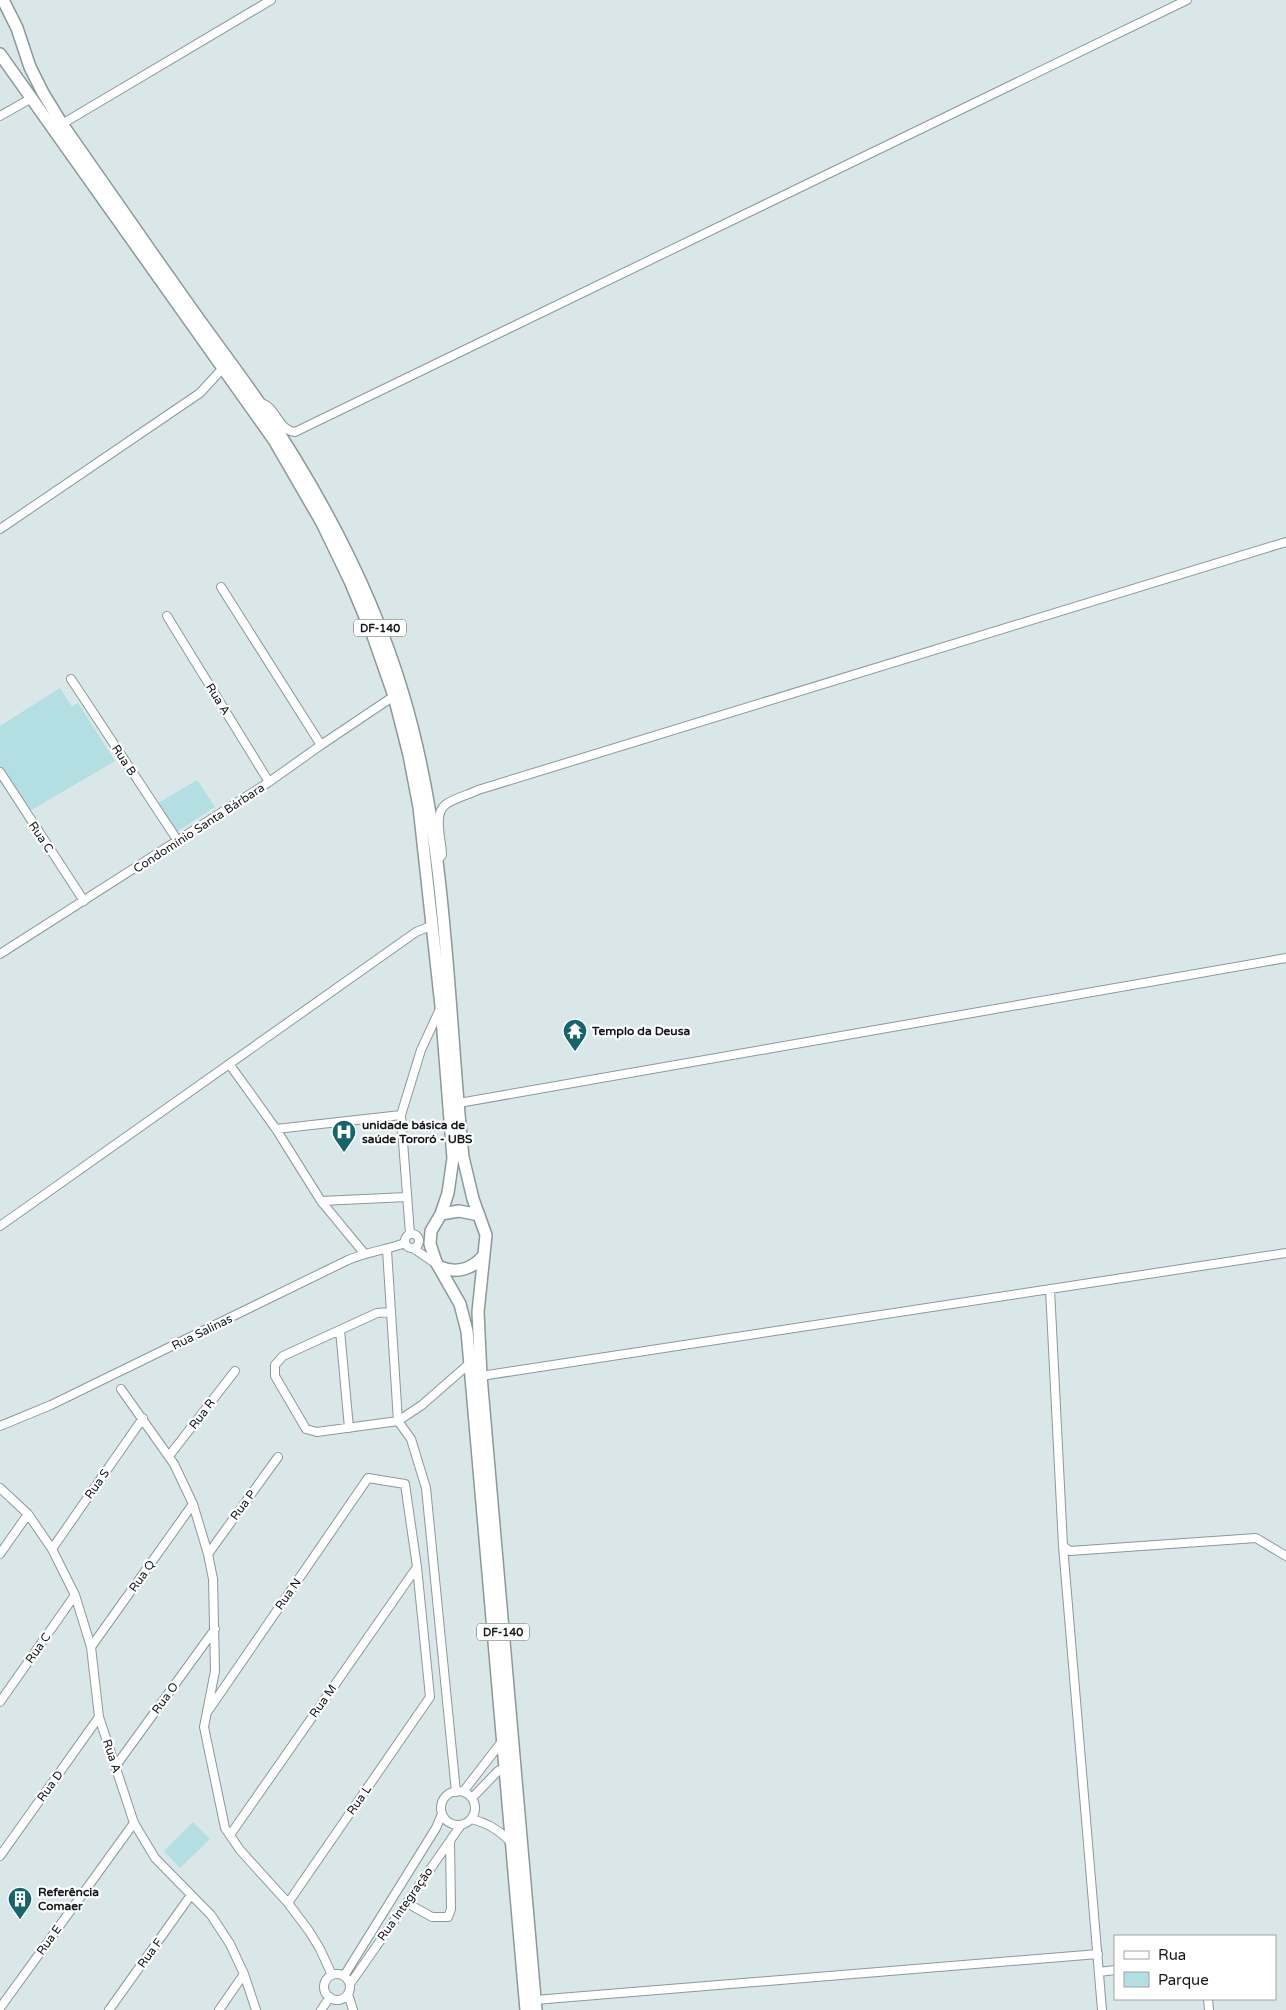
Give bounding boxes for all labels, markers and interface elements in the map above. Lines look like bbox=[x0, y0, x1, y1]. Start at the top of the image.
road number: DF-140 bbox=[354, 620, 406, 636]
street label: Rua A bbox=[203, 681, 233, 717]
street label: Rua B bbox=[109, 742, 139, 778]
street label: Condomínio Santa Bárbara bbox=[131, 780, 267, 876]
street label: Rua C bbox=[26, 819, 56, 855]
temple icon: Templo da Deusa bbox=[562, 1018, 588, 1052]
place label: Templo da Deusa bbox=[591, 1024, 690, 1039]
place label: unidade básica de saúde Tororó - UBS bbox=[362, 1118, 473, 1146]
hospital icon: unidade básica de saúde Tororó - UBS bbox=[331, 1119, 357, 1153]
street label: Rua Salinas bbox=[169, 1311, 235, 1353]
street label: Rua R bbox=[186, 1396, 218, 1432]
street label: Rua S bbox=[82, 1466, 112, 1502]
street label: Rua P bbox=[227, 1487, 259, 1523]
street label: Rua Q bbox=[126, 1557, 158, 1595]
street label: Rua N bbox=[272, 1576, 304, 1612]
road number: DF-140 bbox=[477, 1624, 529, 1640]
street label: Rua C bbox=[22, 1630, 54, 1666]
street label: Rua O bbox=[149, 1679, 181, 1716]
street label: Rua M bbox=[307, 1682, 339, 1720]
street label: Rua A bbox=[100, 1737, 124, 1775]
street label: Rua D bbox=[34, 1768, 66, 1804]
street label: Rua L bbox=[344, 1783, 374, 1817]
street label: Rua Integração bbox=[374, 1864, 436, 1944]
place label: Referência Comaer bbox=[38, 1885, 99, 1913]
building icon: Referência Comaer bbox=[7, 1886, 33, 1920]
street label: Rua E bbox=[34, 1922, 65, 1958]
legend bbox=[1114, 1935, 1276, 2000]
street label: Rua F bbox=[135, 1936, 165, 1970]
text: Rua bbox=[1158, 1946, 1186, 1964]
text: Parque bbox=[1158, 1971, 1209, 1989]

